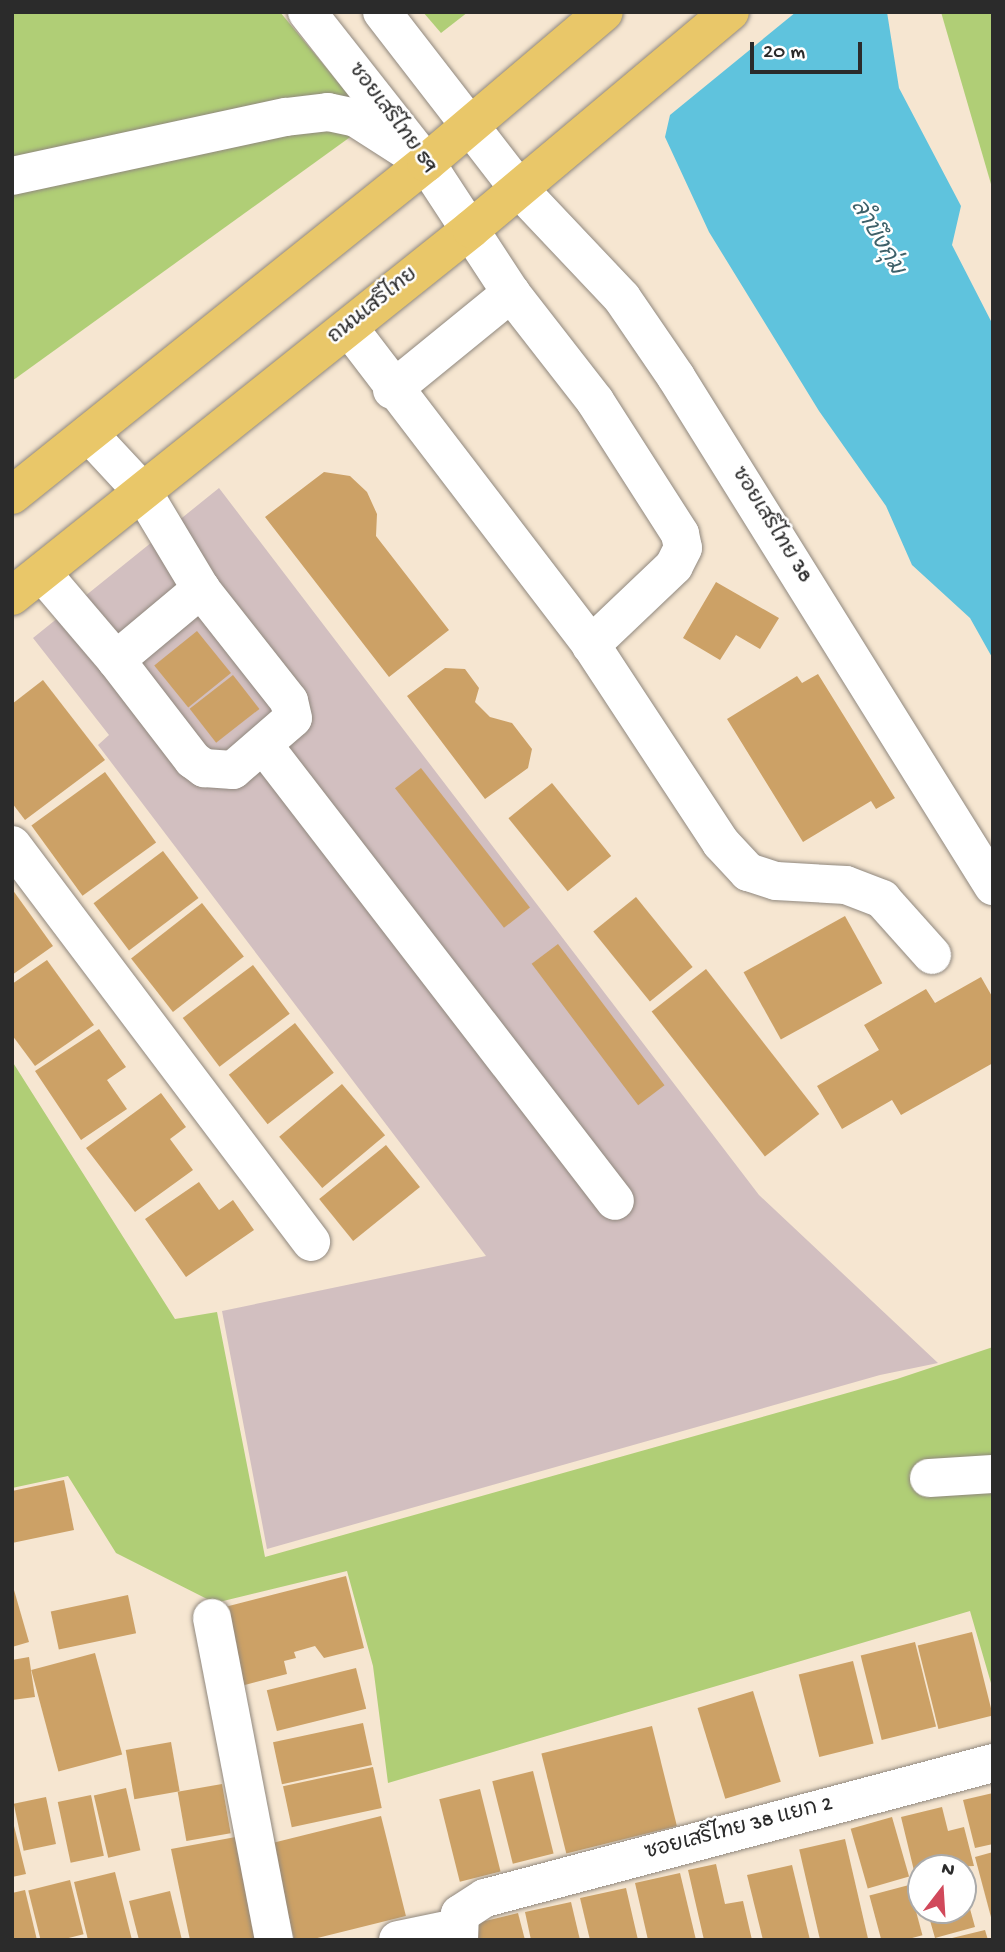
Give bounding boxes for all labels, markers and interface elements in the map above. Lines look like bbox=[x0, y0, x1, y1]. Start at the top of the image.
scale bar bbox=[753, 28, 865, 72]
text: 20 m bbox=[763, 41, 805, 66]
street label: ซอยเสรีไทย 59 bbox=[341, 59, 441, 179]
water label: ลำบึงกุ่ม bbox=[843, 195, 909, 281]
street label: ถนนเสรีไทย bbox=[324, 263, 424, 351]
street label: ซอยเสรีไทย 38 bbox=[724, 463, 816, 589]
street label: ซอยเสรีไทย 38 แยก 2 bbox=[642, 1793, 836, 1867]
north arrow bbox=[907, 1854, 977, 1924]
text: N bbox=[938, 1858, 957, 1883]

